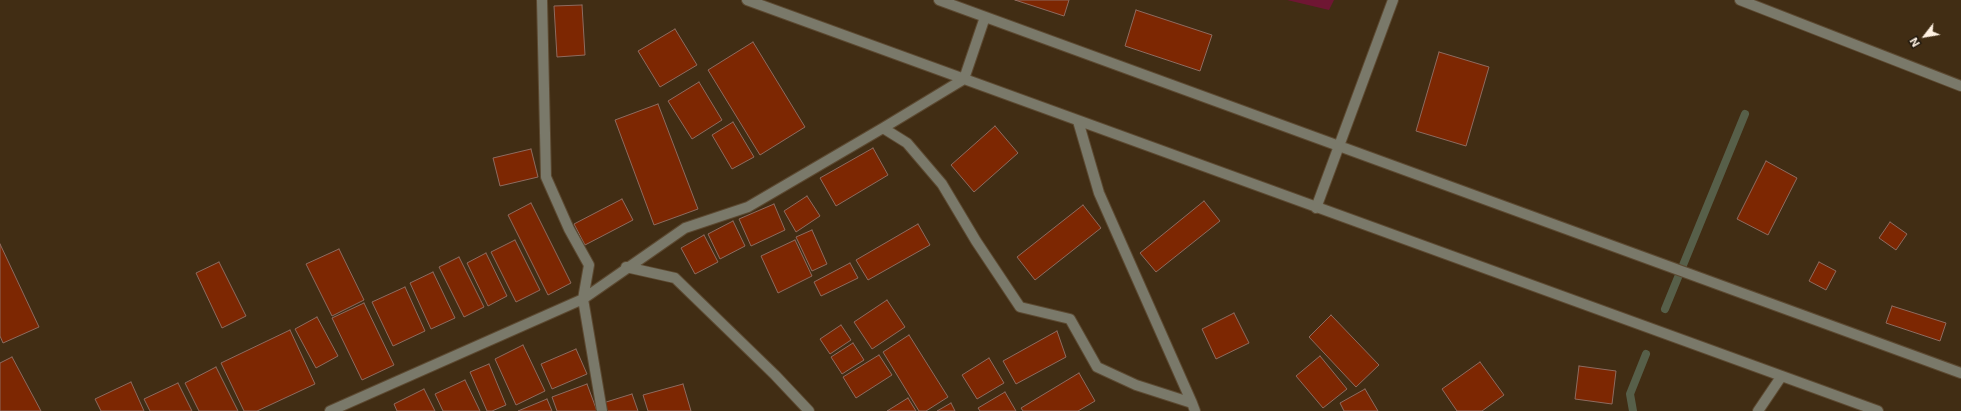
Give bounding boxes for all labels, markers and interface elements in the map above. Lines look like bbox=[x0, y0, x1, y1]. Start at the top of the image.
north arrow bbox=[1905, 16, 1945, 56]
text: N bbox=[1907, 35, 1923, 49]

